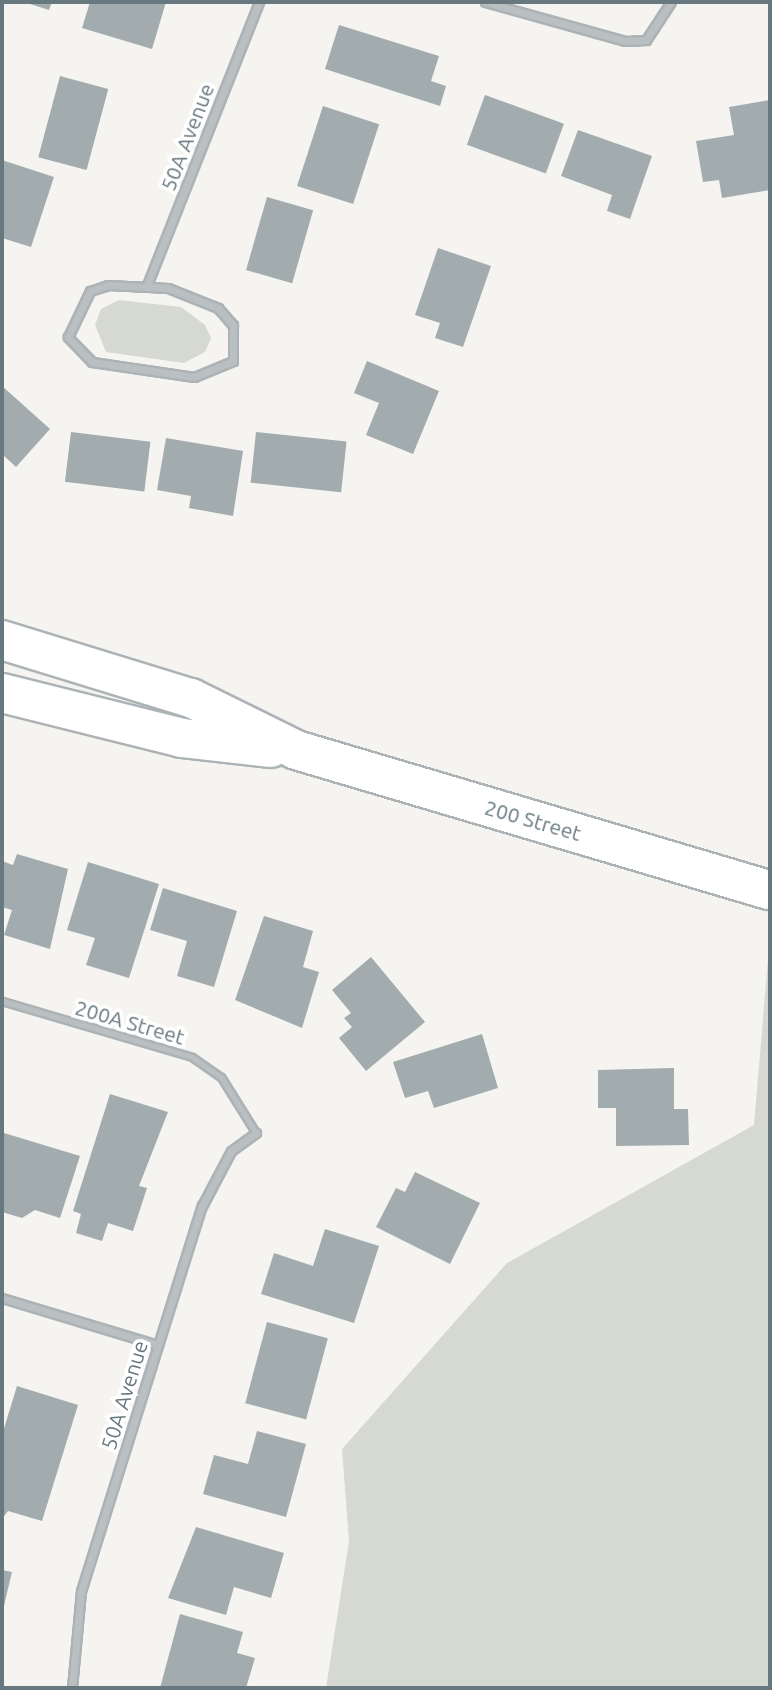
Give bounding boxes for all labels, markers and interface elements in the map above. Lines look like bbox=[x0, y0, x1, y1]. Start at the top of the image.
street label: 50A Avenue bbox=[155, 80, 219, 194]
street label: 200 Street bbox=[482, 794, 584, 846]
street label: 200A Street bbox=[72, 994, 188, 1050]
street label: 50A Avenue bbox=[95, 1337, 153, 1453]

